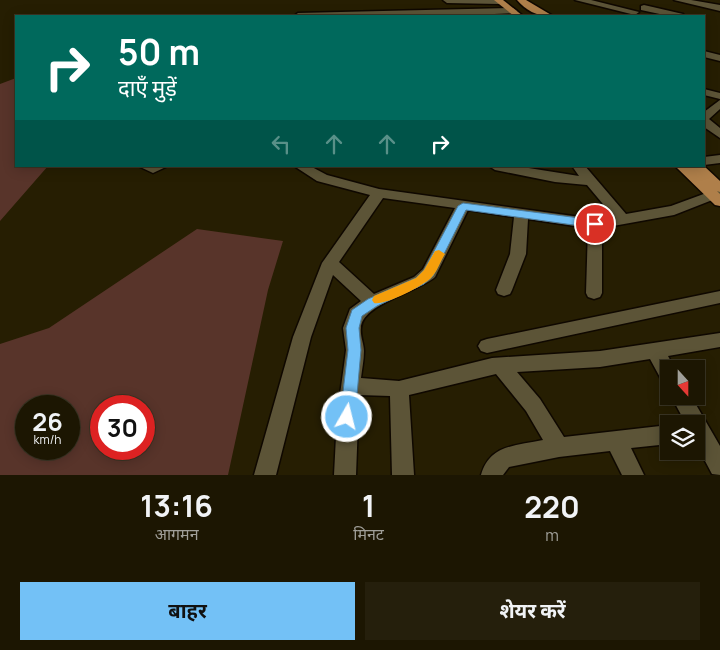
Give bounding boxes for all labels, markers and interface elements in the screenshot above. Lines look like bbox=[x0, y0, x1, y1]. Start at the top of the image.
text: 50 m bbox=[118, 28, 200, 76]
icon: right bbox=[35, 35, 100, 100]
text: दाएँ मुड़ें bbox=[118, 73, 177, 103]
icon: left bbox=[267, 130, 295, 158]
icon: ahead bbox=[320, 130, 348, 158]
icon: ahead bbox=[373, 130, 401, 158]
icon: right bbox=[426, 130, 454, 158]
pin bbox=[574, 203, 616, 245]
icon: arrive bbox=[581, 210, 609, 238]
north arrow bbox=[660, 360, 705, 405]
map controls bbox=[660, 360, 705, 460]
position arrow bbox=[320, 390, 372, 442]
speed limit sign: 30 bbox=[90, 395, 155, 460]
text: 26 bbox=[32, 404, 63, 439]
button: layers bbox=[660, 415, 705, 460]
text: km/h bbox=[34, 431, 61, 448]
text: 13:16 bbox=[140, 485, 213, 526]
text: 1 bbox=[362, 485, 375, 526]
text: 220 bbox=[524, 486, 580, 527]
text: आगमन bbox=[155, 523, 199, 545]
text: मिनट bbox=[353, 523, 384, 545]
text: m bbox=[545, 524, 559, 546]
button: बाहर bbox=[20, 582, 355, 640]
button: शेयर करें bbox=[365, 582, 700, 640]

